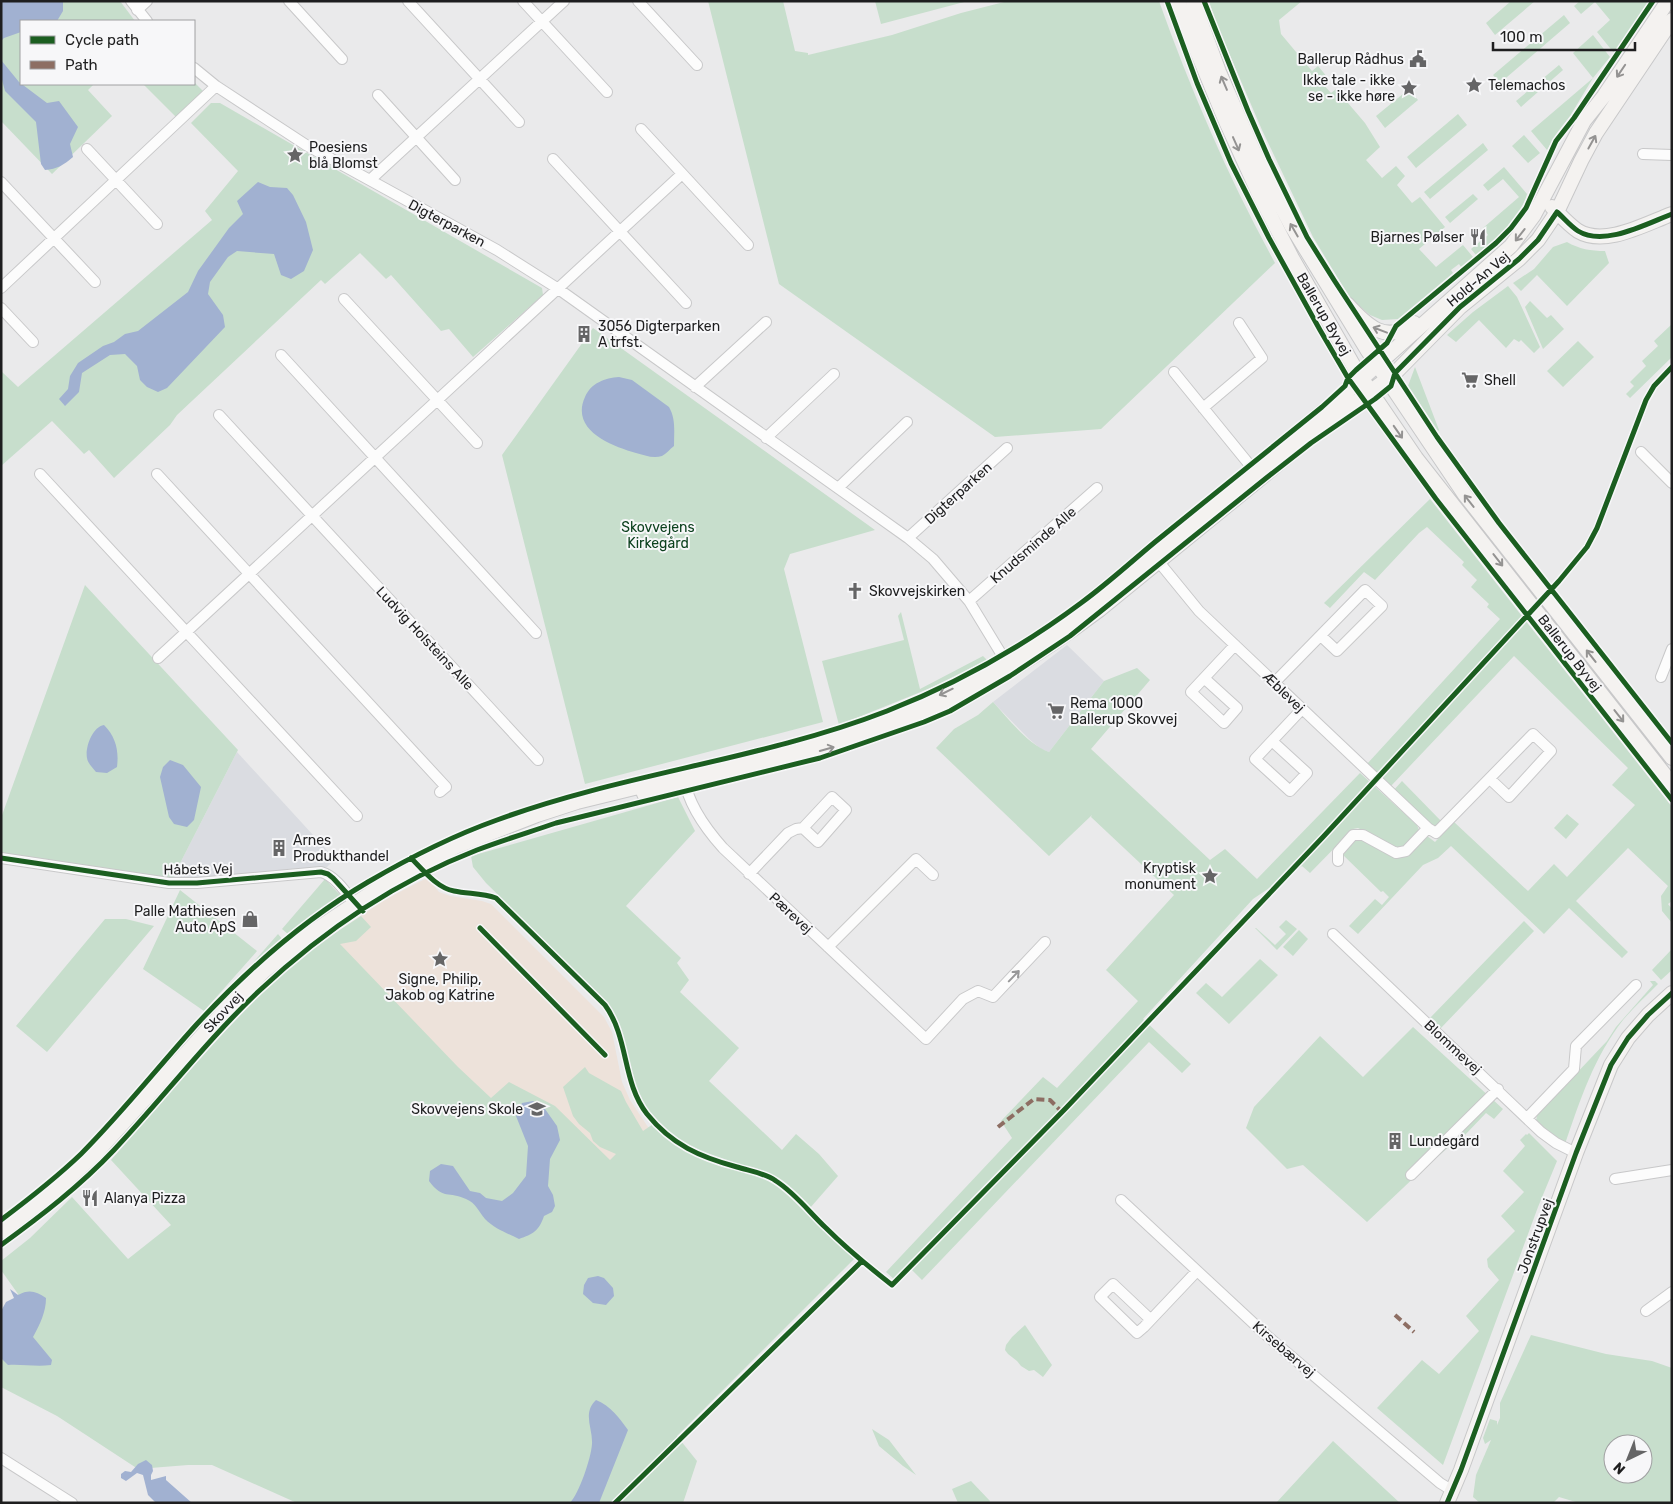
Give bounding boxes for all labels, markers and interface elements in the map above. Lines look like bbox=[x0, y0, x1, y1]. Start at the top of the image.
legend bbox=[20, 20, 195, 85]
scale bar bbox=[1493, 20, 1636, 52]
text: 100 m bbox=[1500, 28, 1542, 46]
text: Cycle path bbox=[65, 31, 139, 49]
public building icon: Ballerup Rådhus bbox=[1408, 49, 1428, 69]
place label: Ballerup Rådhus bbox=[1297, 51, 1404, 68]
text: Path bbox=[65, 56, 98, 74]
one-way arrow bbox=[1616, 63, 1626, 77]
place label: Ikke tale - ikke se - ikke høre bbox=[1303, 72, 1395, 105]
place icon: Telemachos bbox=[1464, 75, 1484, 95]
one-way arrow bbox=[1219, 76, 1228, 91]
place label: Telemachos bbox=[1488, 77, 1565, 94]
place icon: Ikke tale - ikke se - ikke høre bbox=[1399, 78, 1419, 98]
one-way arrow bbox=[1587, 135, 1597, 149]
one-way arrow bbox=[1231, 136, 1241, 151]
place label: Poesiens blå Blomst bbox=[309, 139, 378, 172]
place icon: Poesiens blå Blomst bbox=[285, 145, 305, 165]
street label: Digterparken bbox=[405, 196, 488, 251]
one-way arrow bbox=[1289, 222, 1299, 237]
restaurant icon: Bjarnes Pølser bbox=[1468, 227, 1488, 247]
one-way arrow bbox=[1515, 228, 1525, 242]
place label: Bjarnes Pølser bbox=[1371, 229, 1465, 246]
street label: Hold-An Vej bbox=[1443, 248, 1513, 311]
street label: Ballerup Byvej bbox=[1293, 270, 1354, 359]
place label: 3056 Digterparken A trfst. bbox=[598, 318, 720, 351]
building icon: 3056 Digterparken A trfst. bbox=[574, 324, 594, 344]
one-way arrow bbox=[1373, 325, 1388, 334]
supermarket icon: Shell bbox=[1460, 370, 1480, 390]
place label: Shell bbox=[1484, 372, 1516, 389]
one-way arrow bbox=[1393, 425, 1403, 439]
street label: Digterparken bbox=[921, 459, 995, 528]
one-way arrow bbox=[1464, 495, 1475, 508]
street label: Knudsminde Alle bbox=[987, 503, 1080, 587]
park label: Skovvejens Kirkegård bbox=[621, 519, 695, 552]
one-way arrow bbox=[1492, 554, 1503, 567]
church icon: Skovvejskirken bbox=[845, 581, 865, 601]
street label: Ludvig Holsteins Alle bbox=[372, 583, 477, 694]
place label: Skovvejskirken bbox=[869, 583, 965, 600]
street label: Ballerup Byvej bbox=[1534, 611, 1605, 695]
one-way arrow bbox=[1586, 650, 1597, 663]
street label: Æblevej bbox=[1259, 668, 1308, 716]
one-way arrow bbox=[939, 688, 954, 697]
place label: Rema 1000 Ballerup Skovvej bbox=[1070, 695, 1177, 728]
supermarket icon: Rema 1000 Ballerup Skovvej bbox=[1046, 701, 1066, 721]
one-way arrow bbox=[1614, 709, 1625, 722]
one-way arrow bbox=[818, 743, 834, 753]
place label: Arnes Produkthandel bbox=[293, 832, 389, 865]
building icon: Arnes Produkthandel bbox=[269, 838, 289, 858]
street label: Håbets Vej bbox=[163, 860, 233, 879]
place label: Kryptisk monument bbox=[1124, 860, 1197, 893]
place icon: Kryptisk monument bbox=[1200, 866, 1220, 886]
street label: Pærevej bbox=[765, 889, 816, 938]
place label: Palle Mathiesen Auto ApS bbox=[134, 903, 236, 936]
shop icon: Palle Mathiesen Auto ApS bbox=[240, 909, 260, 929]
place icon: Signe, Philip, Jakob og Katrine bbox=[430, 949, 450, 969]
one-way arrow bbox=[1008, 969, 1020, 982]
place label: Signe, Philip, Jakob og Katrine bbox=[385, 971, 495, 1004]
street label: Skovvej bbox=[200, 988, 247, 1036]
street label: Blommevej bbox=[1420, 1017, 1485, 1078]
school or university icon: Skovvejens Skole bbox=[527, 1099, 547, 1119]
place label: Skovvejens Skole bbox=[411, 1101, 523, 1118]
building icon: Lundegård bbox=[1385, 1131, 1405, 1151]
place label: Lundegård bbox=[1409, 1133, 1479, 1150]
restaurant icon: Alanya Pizza bbox=[80, 1188, 100, 1208]
place label: Alanya Pizza bbox=[104, 1190, 186, 1207]
street label: Jonstrupvej bbox=[1514, 1196, 1557, 1276]
street label: Kirsebærvej bbox=[1249, 1318, 1318, 1381]
north arrow bbox=[1603, 1434, 1653, 1484]
text: N bbox=[1610, 1458, 1629, 1478]

